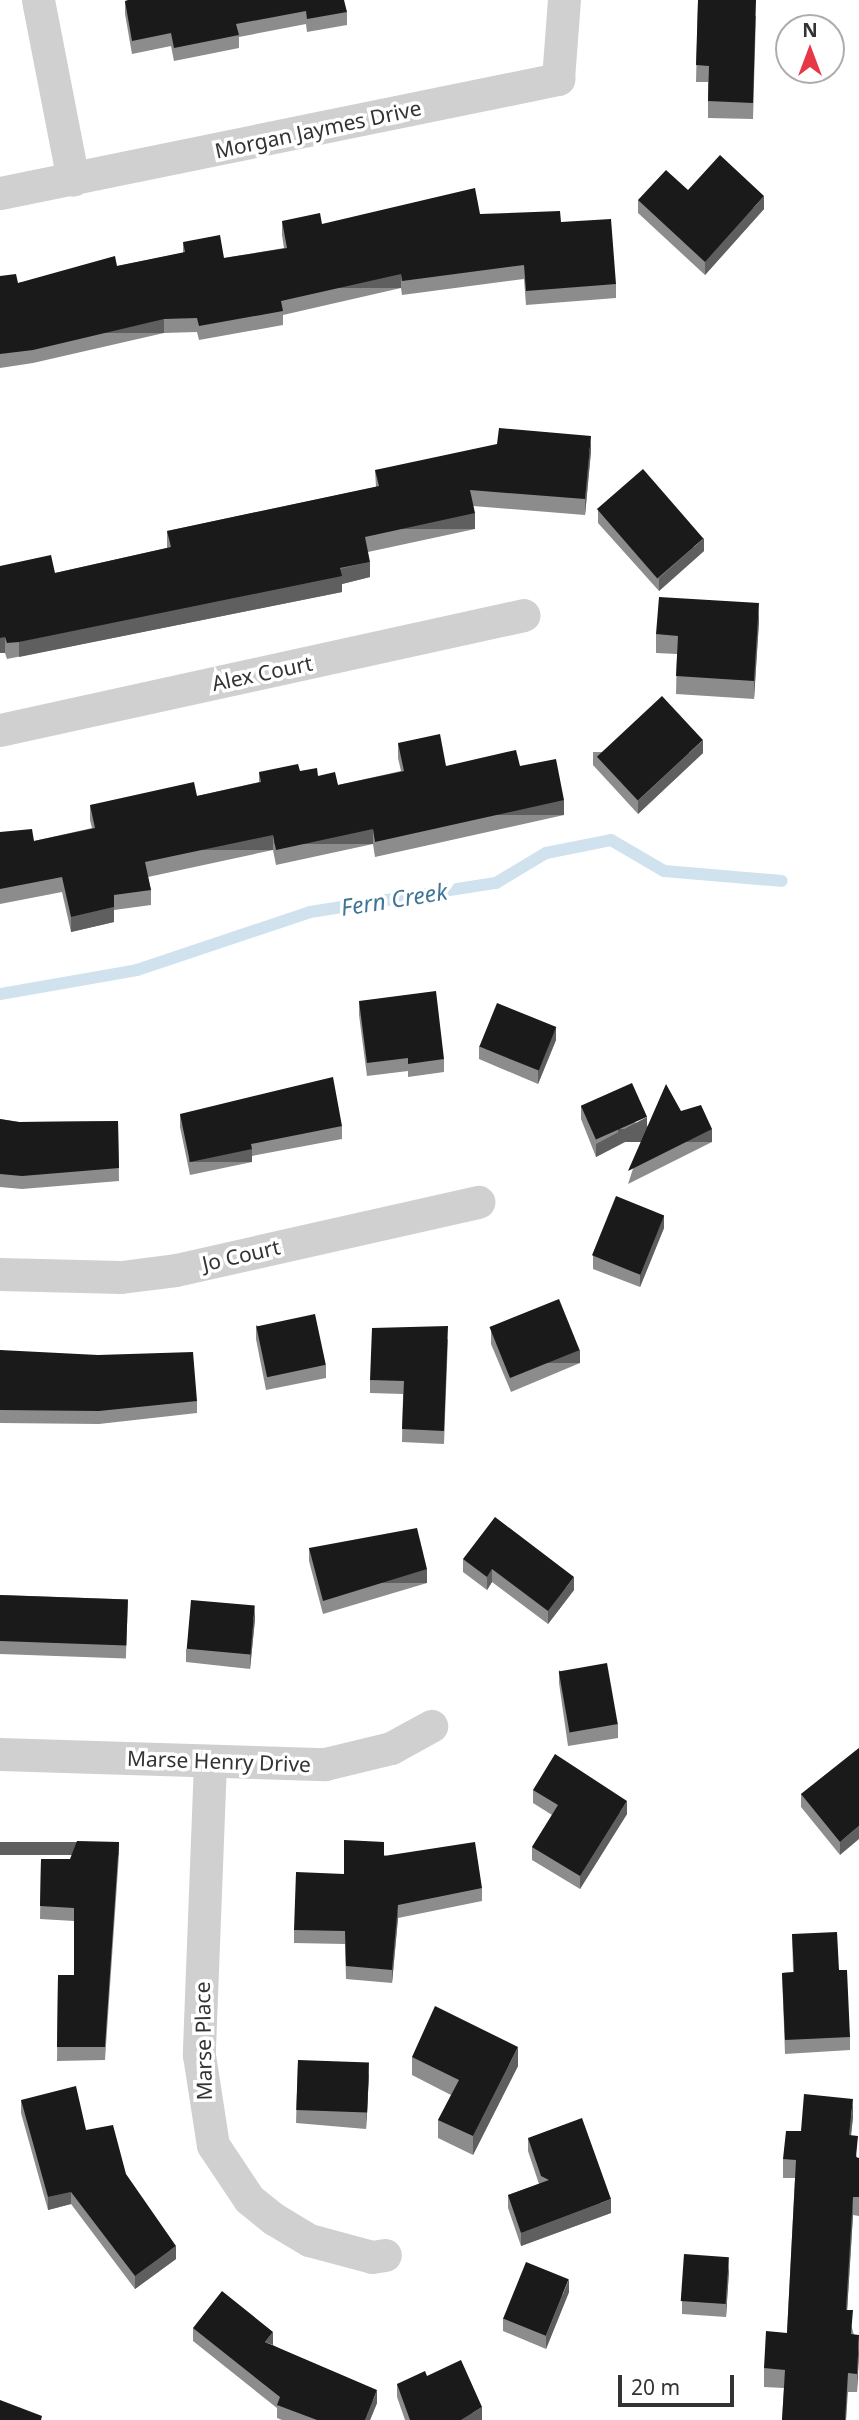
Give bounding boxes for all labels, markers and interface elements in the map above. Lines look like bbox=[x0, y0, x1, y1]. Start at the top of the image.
north arrow bbox=[775, 14, 845, 84]
text: N bbox=[802, 17, 818, 43]
street label: Morgan Jaymes Drive bbox=[212, 95, 424, 163]
street label: Alex Court bbox=[209, 650, 315, 696]
water label: Fern Creek bbox=[339, 877, 449, 921]
street label: Jo Court bbox=[200, 1234, 282, 1276]
street label: Marse Henry Drive bbox=[127, 1745, 311, 1777]
street label: Marse Place bbox=[189, 1981, 217, 2101]
scale bar bbox=[621, 2360, 736, 2404]
text: 20 m bbox=[631, 2373, 680, 2401]

